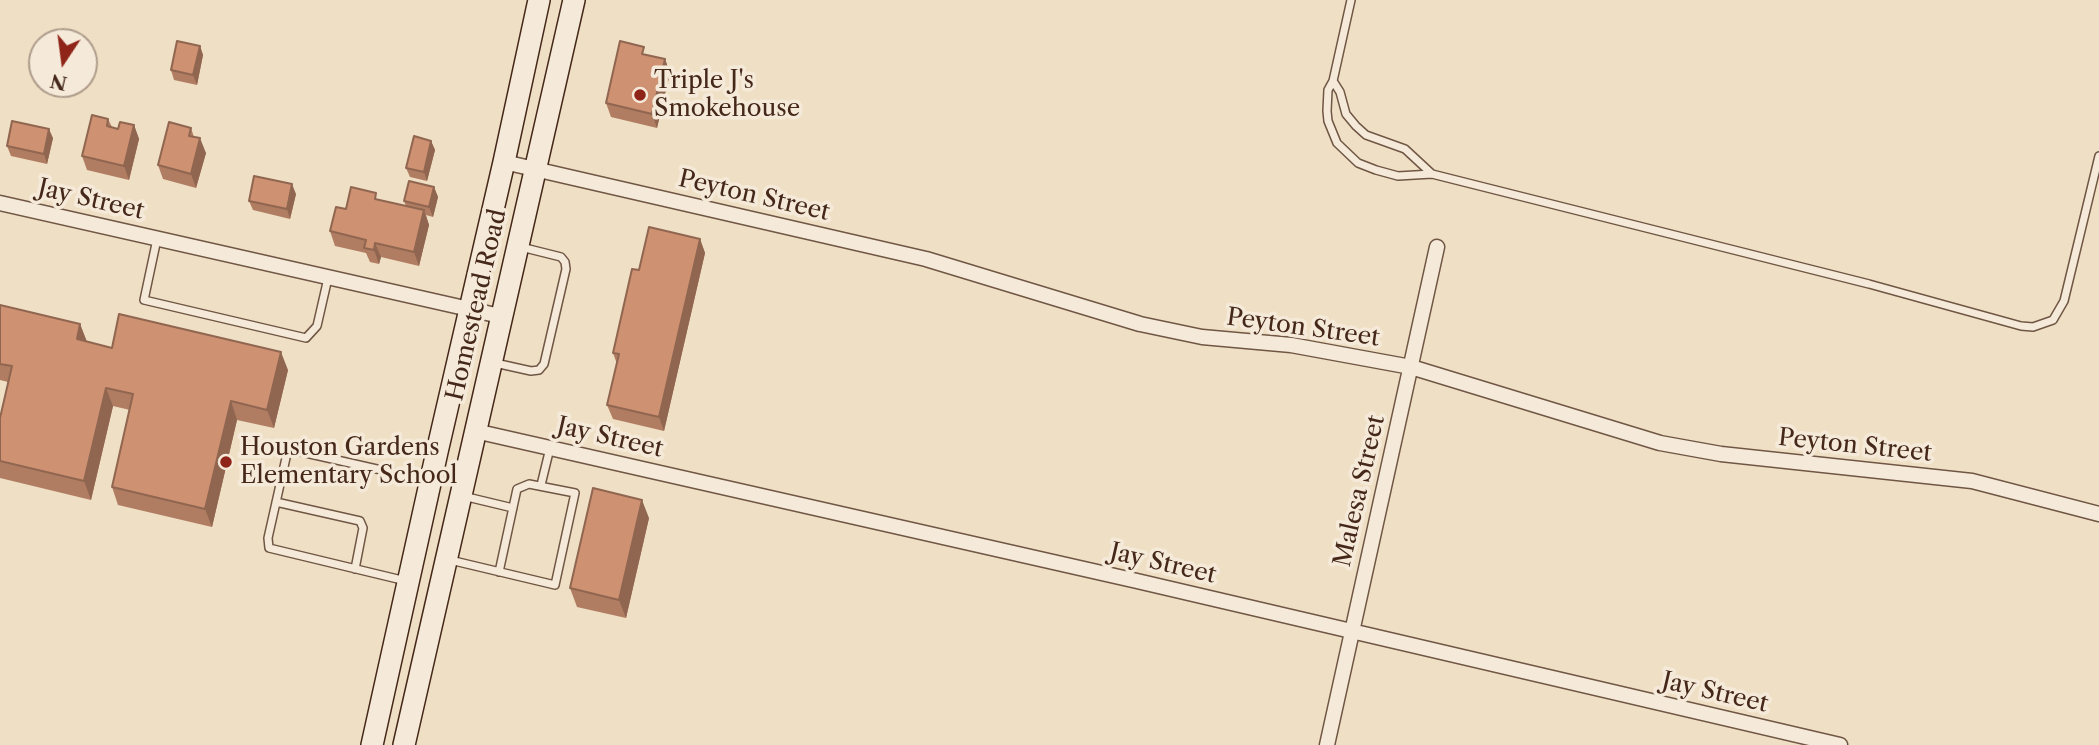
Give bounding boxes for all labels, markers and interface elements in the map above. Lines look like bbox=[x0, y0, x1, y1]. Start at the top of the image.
north arrow bbox=[28, 28, 98, 98]
place label: Triple J's Smokehouse bbox=[654, 67, 800, 123]
text: N bbox=[48, 69, 69, 95]
marker: Triple J's Smokehouse bbox=[632, 87, 648, 103]
street label: Peyton Street bbox=[676, 165, 832, 227]
street label: Jay Street bbox=[35, 174, 147, 226]
street label: Homestead Road bbox=[441, 206, 513, 404]
street label: Peyton Street bbox=[1225, 303, 1381, 353]
street label: Jay Street bbox=[554, 412, 666, 464]
street label: Malesa Street bbox=[1329, 412, 1391, 570]
street label: Peyton Street bbox=[1777, 424, 1933, 468]
place label: Houston Gardens Elementary School bbox=[240, 434, 457, 490]
marker: Houston Gardens Elementary School bbox=[218, 454, 234, 470]
street label: Jay Street bbox=[1107, 538, 1219, 590]
street label: Jay Street bbox=[1659, 667, 1771, 719]

